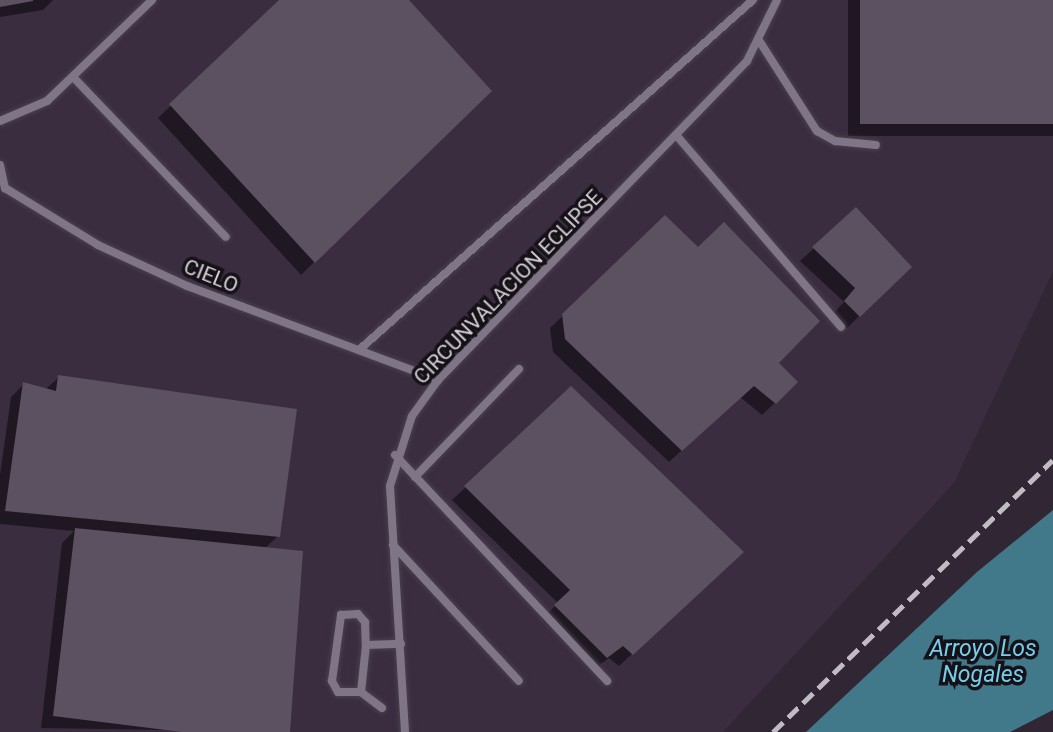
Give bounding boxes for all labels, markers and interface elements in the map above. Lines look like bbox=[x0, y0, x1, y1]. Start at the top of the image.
street label: CIRCUNVALACION ECLIPSE bbox=[409, 185, 607, 389]
street label: CIELO bbox=[180, 254, 242, 298]
water label: Arroyo Los Nogales bbox=[929, 635, 1037, 689]

